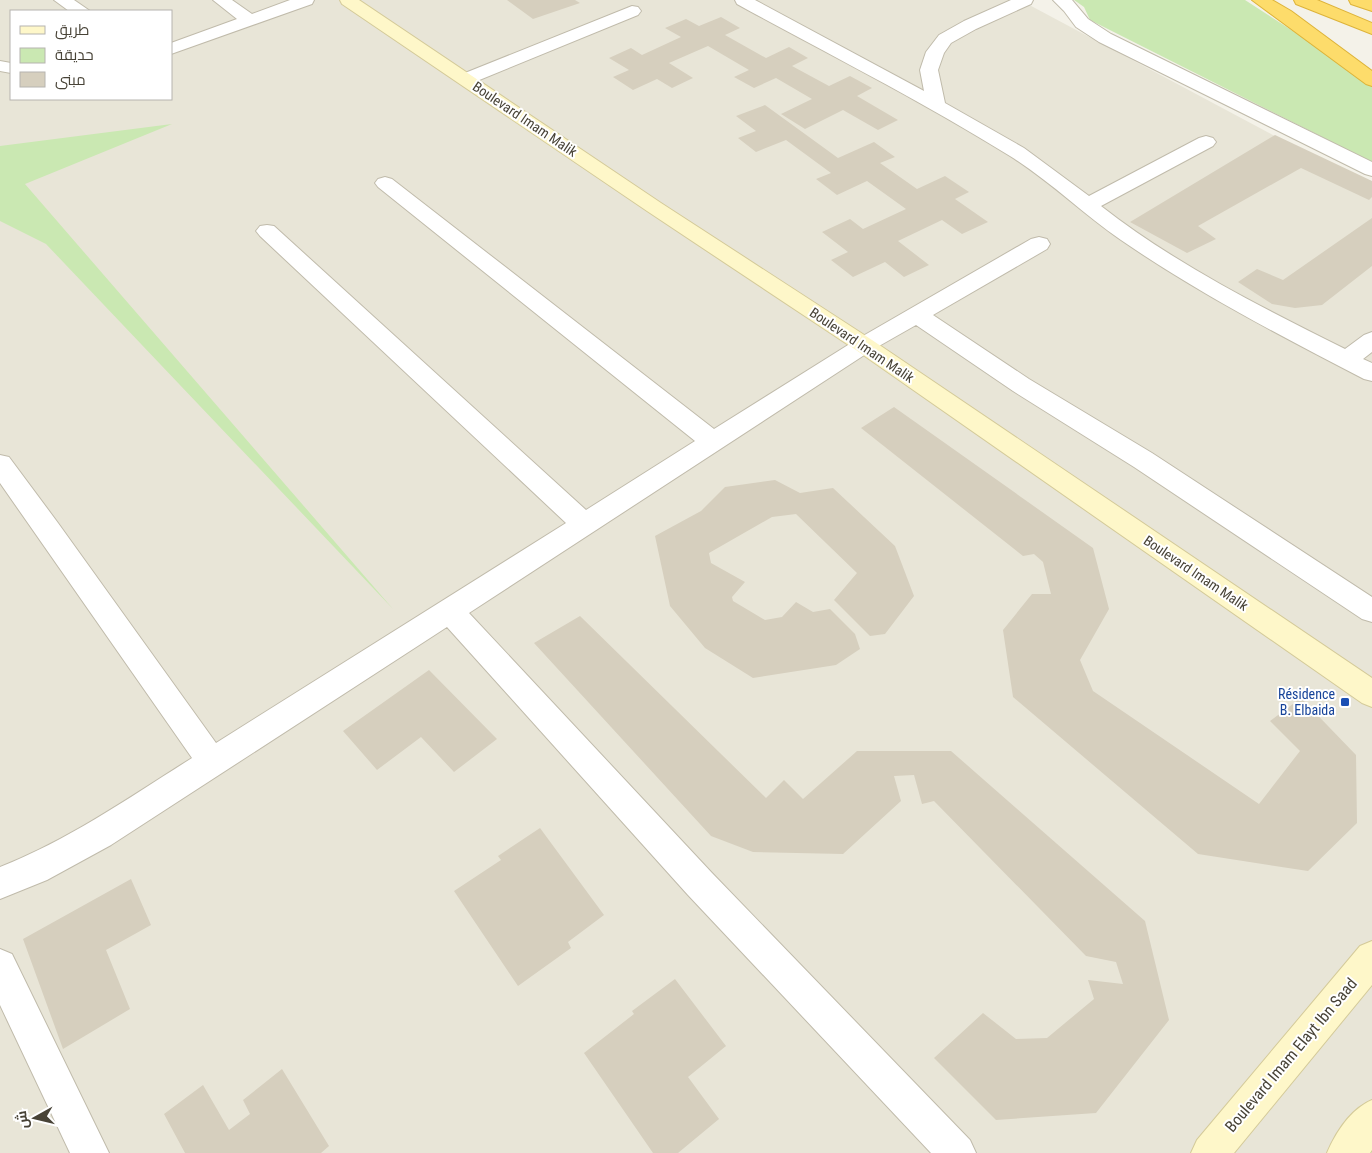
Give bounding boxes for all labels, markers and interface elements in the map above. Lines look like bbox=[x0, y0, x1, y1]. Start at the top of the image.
legend bbox=[10, 10, 172, 100]
text: طريق bbox=[55, 21, 89, 40]
text: حديقة bbox=[55, 46, 94, 64]
text: مبنى bbox=[55, 71, 86, 90]
street label: Boulevard Imam Malik bbox=[470, 78, 581, 160]
street label: Boulevard Imam Malik bbox=[807, 304, 918, 386]
street label: Boulevard Imam Malik bbox=[1141, 532, 1252, 614]
place label: Résidence B. Elbaida bbox=[1278, 686, 1335, 718]
marker: Résidence B. Elbaida bbox=[1339, 696, 1351, 708]
street label: Boulevard Imam Elayt Ibn Saad bbox=[1221, 974, 1361, 1136]
north arrow bbox=[10, 1093, 60, 1143]
text: ش bbox=[13, 1110, 32, 1130]

